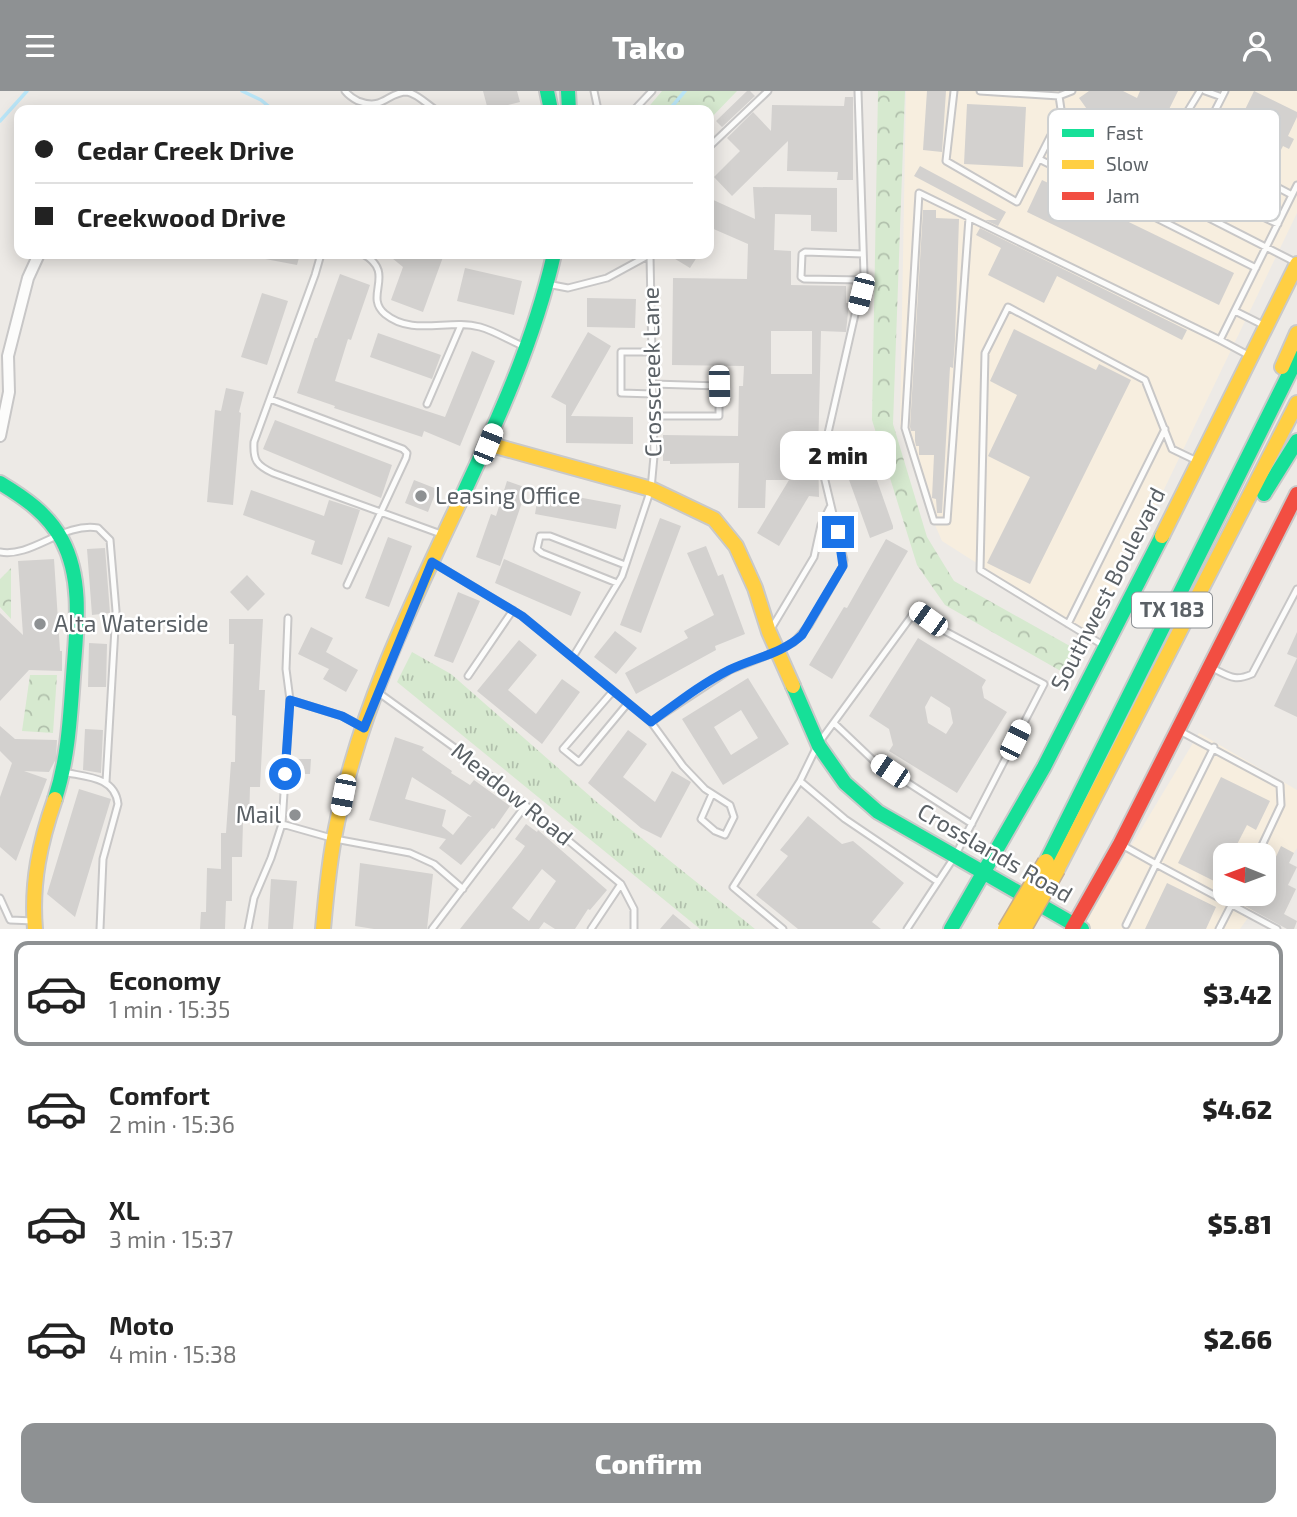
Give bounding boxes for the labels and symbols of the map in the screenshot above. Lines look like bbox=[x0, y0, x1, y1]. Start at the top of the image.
legend bbox=[1048, 109, 1280, 221]
text: Fast bbox=[1106, 121, 1143, 144]
text: Slow bbox=[1106, 152, 1149, 175]
text: Jam bbox=[1106, 184, 1140, 207]
car bbox=[846, 271, 877, 317]
street label: Crosscreek Lane bbox=[636, 287, 666, 457]
car bbox=[709, 365, 730, 407]
car bbox=[471, 421, 506, 467]
callout: 2 min bbox=[780, 431, 896, 479]
place label: Leasing Office bbox=[435, 481, 581, 509]
street label: Southwest Boulevard bbox=[1044, 482, 1171, 695]
marker: Leasing Office bbox=[413, 488, 429, 504]
route end bbox=[822, 516, 854, 548]
road number: TX 183 bbox=[1132, 593, 1212, 627]
car bbox=[905, 598, 952, 640]
place label: Alta Waterside bbox=[54, 609, 209, 637]
marker: Alta Waterside bbox=[32, 616, 48, 632]
car bbox=[997, 717, 1034, 763]
street label: Meadow Road bbox=[446, 736, 579, 851]
car bbox=[867, 751, 914, 791]
route start bbox=[269, 758, 301, 790]
car bbox=[329, 772, 358, 818]
street label: Crosslands Road bbox=[913, 796, 1078, 908]
place label: Mail bbox=[236, 800, 281, 828]
marker: Mail bbox=[287, 807, 303, 823]
north arrow bbox=[1213, 843, 1276, 907]

